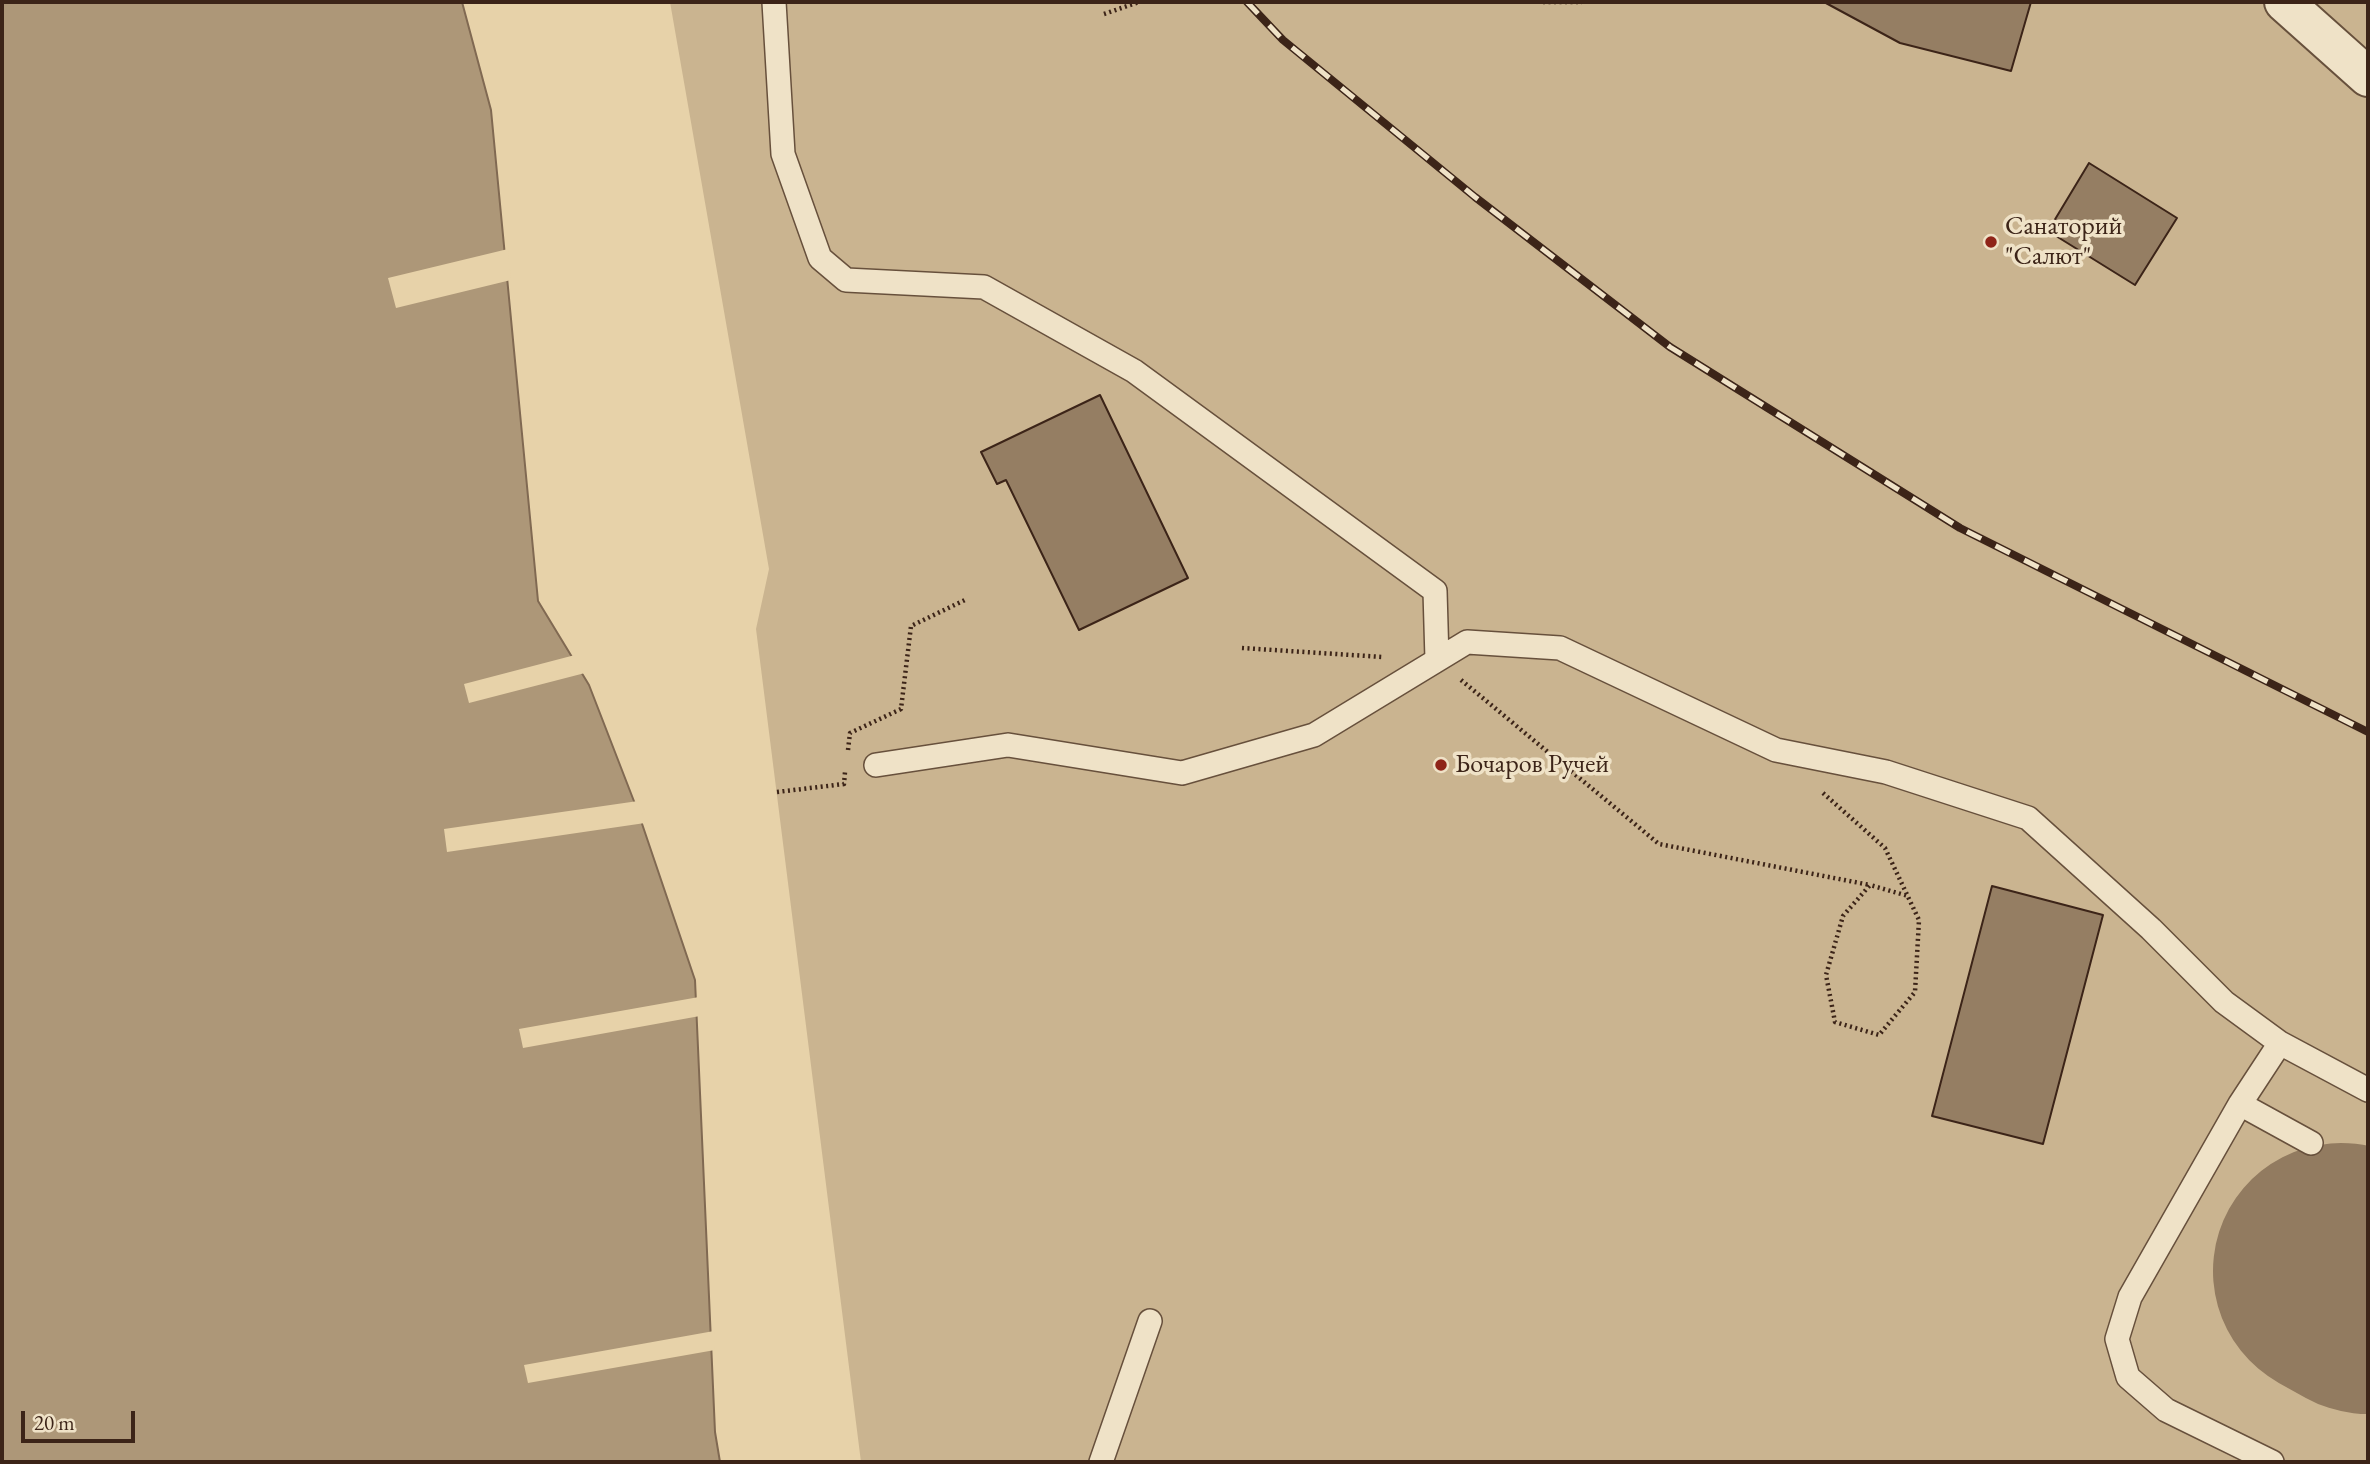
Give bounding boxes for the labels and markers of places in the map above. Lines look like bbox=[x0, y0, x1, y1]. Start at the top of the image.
place label: Санаторий "Салют" bbox=[2005, 211, 2122, 272]
marker: Санаторий "Салют" bbox=[1983, 234, 1999, 250]
place label: Бочаров Ручей bbox=[1455, 749, 1609, 781]
marker: Бочаров Ручей bbox=[1433, 757, 1449, 773]

